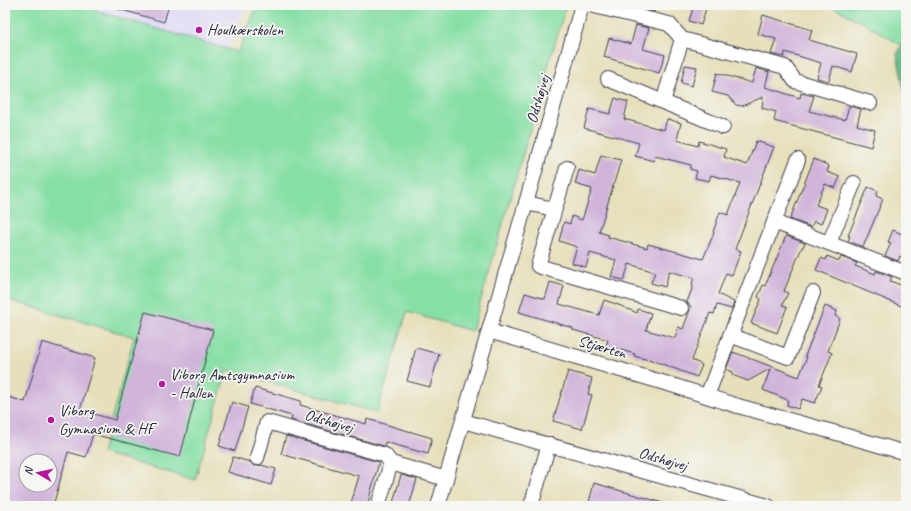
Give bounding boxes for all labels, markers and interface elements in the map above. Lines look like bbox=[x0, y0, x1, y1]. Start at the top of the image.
place label: Houlkærskolen bbox=[207, 20, 284, 40]
marker: Houlkærskolen bbox=[194, 25, 204, 35]
street label: Odshøjvej bbox=[522, 71, 555, 126]
street label: Stjærten bbox=[576, 331, 629, 364]
place label: Viborg Amtsgymnasium - Hallen bbox=[170, 365, 295, 403]
marker: Viborg Amtsgymnasium - Hallen bbox=[157, 379, 167, 389]
place label: Viborg Gymnasium & HF bbox=[59, 401, 157, 439]
street label: Odshøjvej bbox=[302, 405, 357, 438]
marker: Viborg Gymnasium & HF bbox=[46, 415, 56, 425]
street label: Odshøjvej bbox=[636, 443, 691, 476]
north arrow bbox=[18, 453, 58, 493]
text: N bbox=[21, 465, 36, 476]

